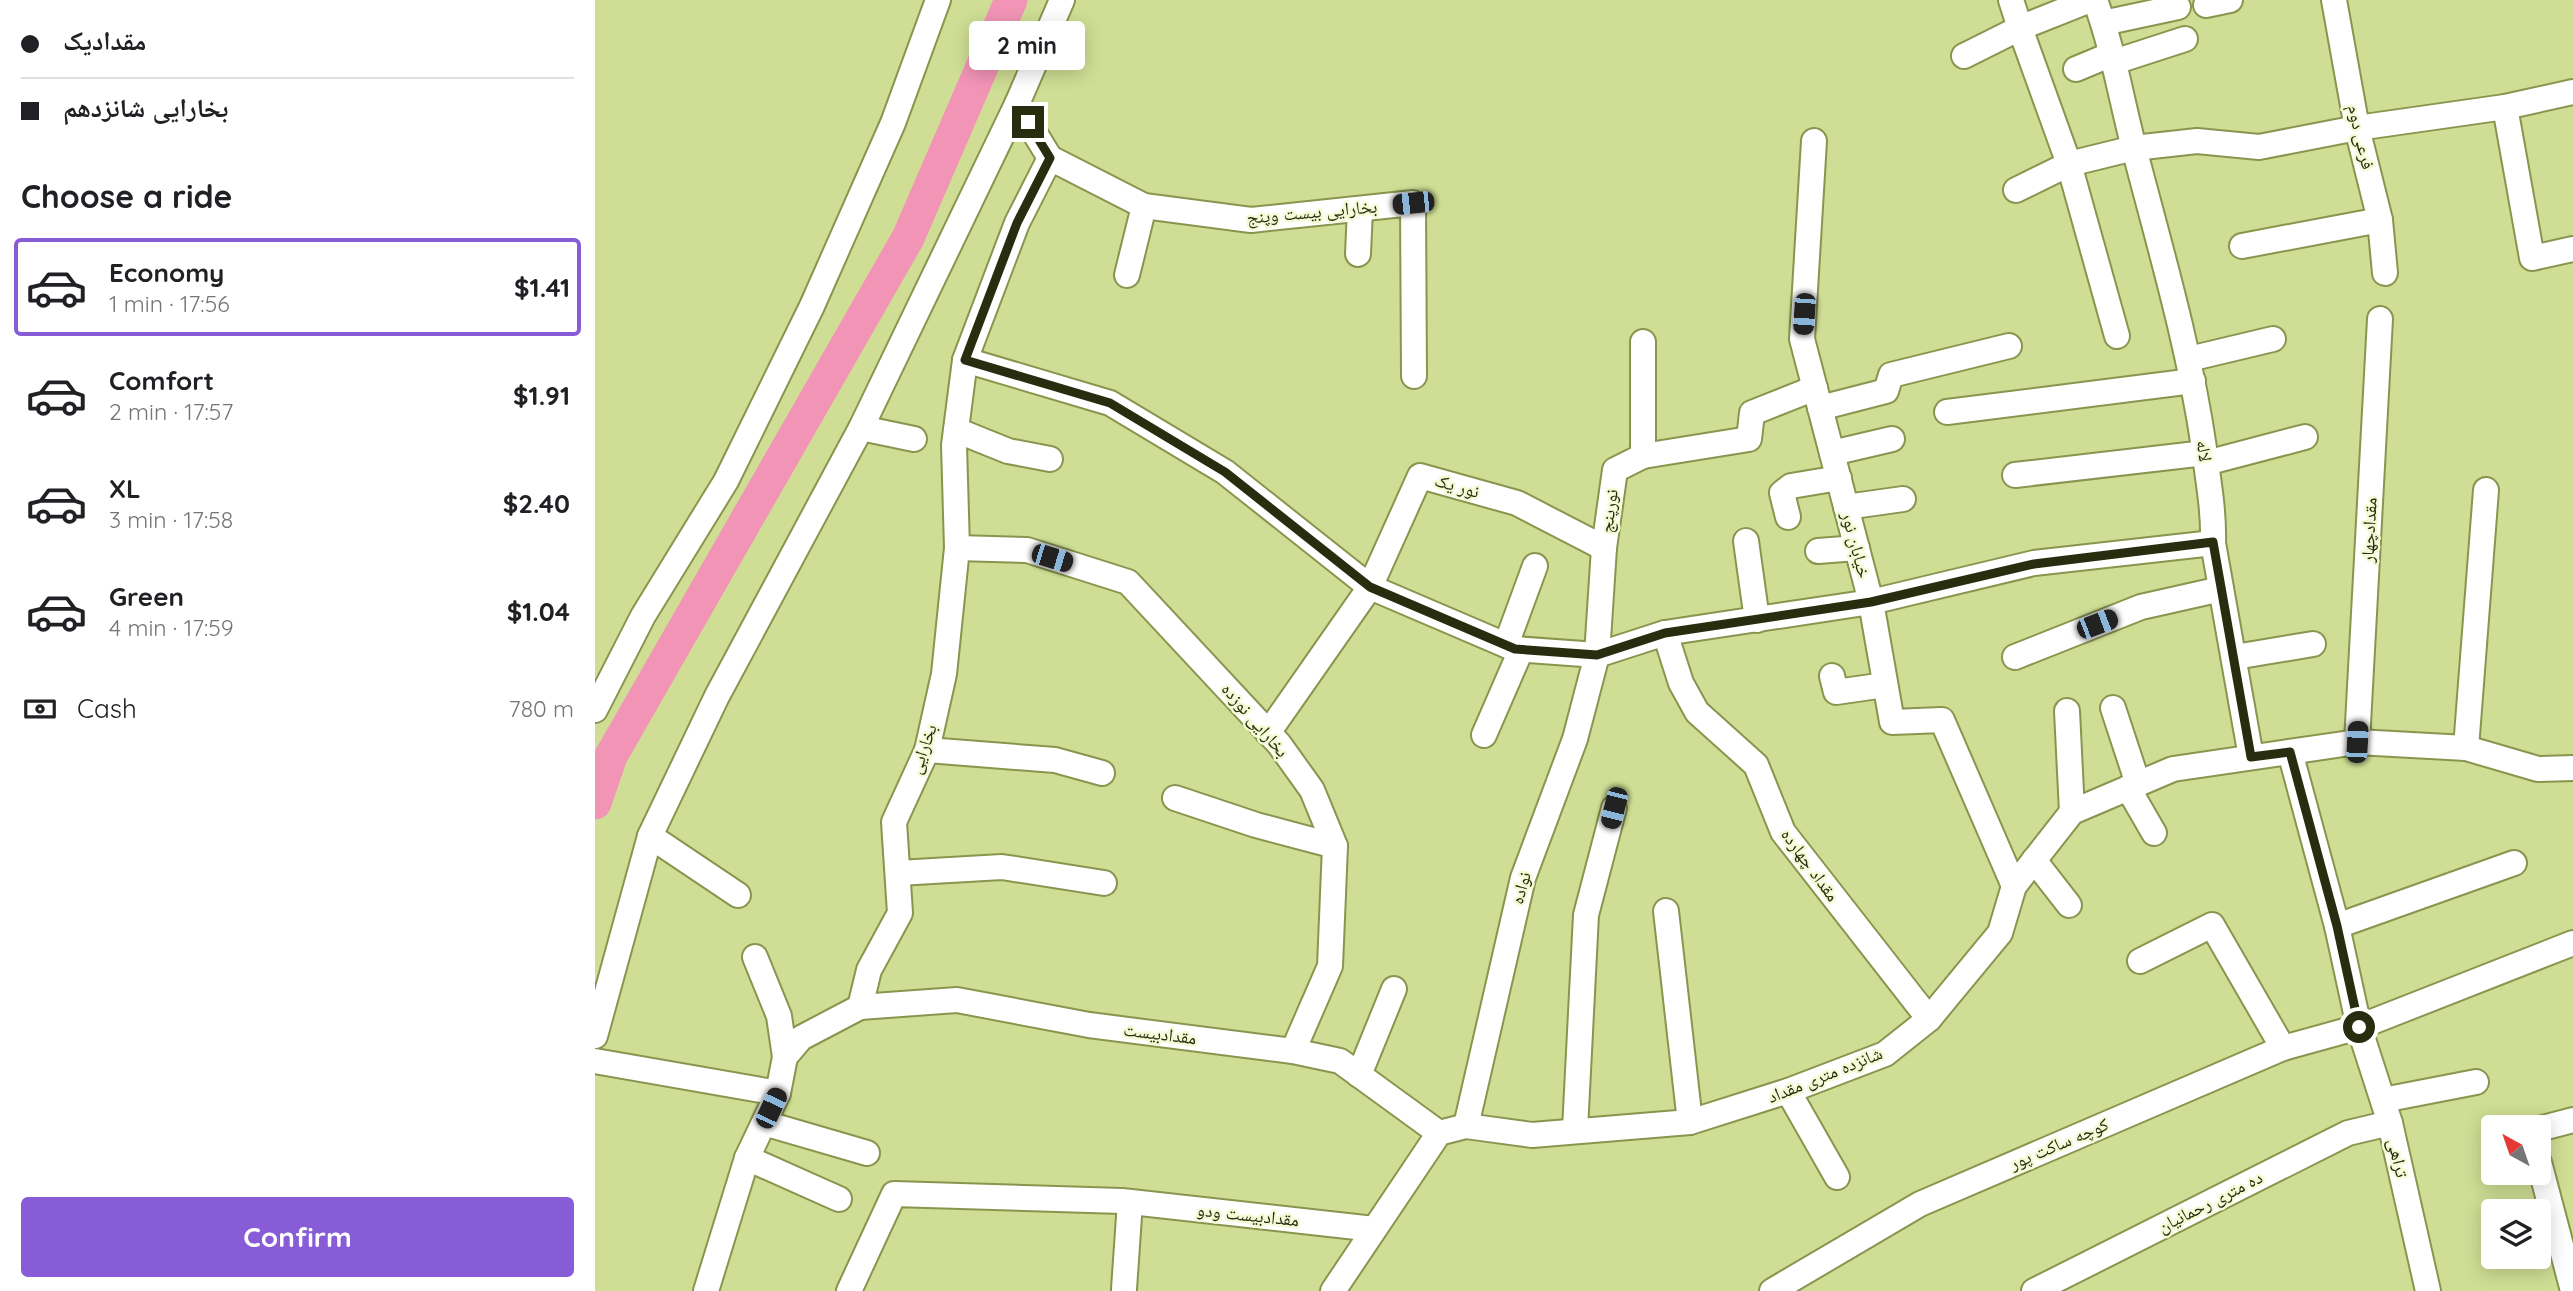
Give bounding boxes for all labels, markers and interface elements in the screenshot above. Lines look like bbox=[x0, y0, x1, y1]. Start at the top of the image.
callout: 2 min bbox=[970, 20, 1086, 69]
text: مقدادیک bbox=[63, 24, 146, 57]
text: 2 min bbox=[997, 31, 1057, 60]
text: بخارایی شانزدهم bbox=[63, 91, 228, 124]
street label: فرعی دوم bbox=[2342, 102, 2380, 172]
route end bbox=[1012, 106, 1044, 138]
text: Choose a ride bbox=[21, 176, 233, 216]
car bbox=[1392, 190, 1435, 216]
street label: بخارایی بیست وپنج bbox=[1246, 194, 1378, 230]
icon: car bbox=[25, 256, 88, 319]
text: Economy bbox=[109, 256, 224, 289]
text: $1.41 bbox=[514, 271, 570, 304]
text: 1 min · 17:56 bbox=[109, 289, 230, 318]
car bbox=[1793, 292, 1816, 336]
icon: car bbox=[25, 364, 88, 427]
text: Comfort bbox=[109, 364, 214, 397]
text: $1.91 bbox=[513, 379, 570, 412]
text: 2 min · 17:57 bbox=[109, 397, 233, 426]
street label: لاله bbox=[2192, 439, 2217, 463]
street label: نور یک bbox=[1432, 468, 1482, 503]
icon: car bbox=[25, 472, 88, 535]
text: XL bbox=[109, 472, 141, 505]
text: $2.40 bbox=[503, 487, 570, 520]
street label: نورپنج bbox=[1594, 488, 1624, 534]
street label: مقدادچهار bbox=[2355, 497, 2382, 564]
text: 3 min · 17:58 bbox=[109, 505, 233, 534]
street label: خیابان نور bbox=[1836, 508, 1876, 581]
car bbox=[1029, 542, 1076, 574]
icon: car bbox=[25, 580, 88, 643]
text: Green bbox=[109, 580, 184, 613]
text: $1.04 bbox=[507, 595, 570, 628]
car bbox=[2074, 607, 2121, 641]
text: 4 min · 17:59 bbox=[109, 613, 234, 642]
street label: بخارایی نوزده bbox=[1217, 678, 1294, 762]
icon: cash bbox=[21, 690, 59, 728]
text: Cash bbox=[77, 692, 137, 725]
text: 780 m bbox=[509, 694, 574, 723]
car bbox=[2346, 720, 2369, 764]
street label: بخارایی bbox=[903, 721, 942, 777]
car bbox=[1599, 785, 1630, 831]
street label: مقداد چهارده bbox=[1776, 824, 1845, 906]
street label: نواده bbox=[1505, 869, 1536, 907]
route start bbox=[2343, 1011, 2375, 1043]
street label: مقدادبیست bbox=[1122, 1018, 1198, 1049]
street label: شانزده متری مقداد bbox=[1764, 1041, 1886, 1108]
car bbox=[753, 1085, 790, 1131]
street label: کوچه ساکت پور bbox=[2005, 1112, 2112, 1175]
north arrow bbox=[2481, 1115, 2551, 1185]
map controls bbox=[2481, 1115, 2551, 1269]
street label: تراهی bbox=[2383, 1136, 2414, 1180]
street label: ده متری رحمانیان bbox=[2153, 1165, 2266, 1238]
button: Confirm bbox=[21, 1197, 574, 1277]
street label: مقدادبیست ودو bbox=[1196, 1198, 1300, 1231]
button: layers bbox=[2481, 1199, 2551, 1269]

